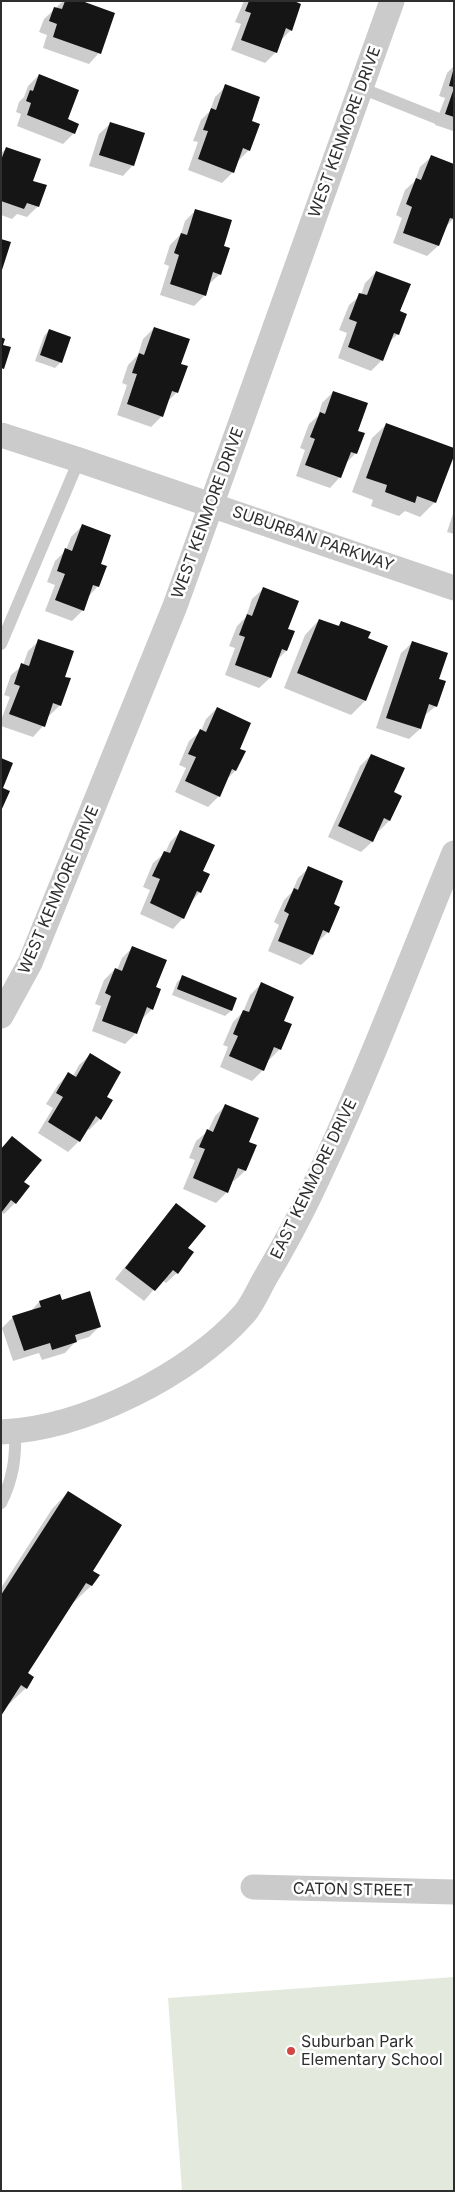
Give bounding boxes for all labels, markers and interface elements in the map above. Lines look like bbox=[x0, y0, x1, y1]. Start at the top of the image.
street label: WEST KENMORE DRIVE bbox=[305, 44, 385, 220]
street label: WEST KENMORE DRIVE bbox=[168, 425, 248, 601]
street label: SUBURBAN PARKWAY bbox=[230, 502, 396, 576]
street label: WEST KENMORE DRIVE bbox=[15, 803, 103, 977]
street label: EAST KENMORE DRIVE bbox=[267, 1096, 361, 1262]
street label: CATON STREET bbox=[293, 1879, 413, 1901]
place label: Suburban Park Elementary School bbox=[301, 2032, 443, 2070]
marker: Suburban Park Elementary School bbox=[285, 2045, 297, 2057]

